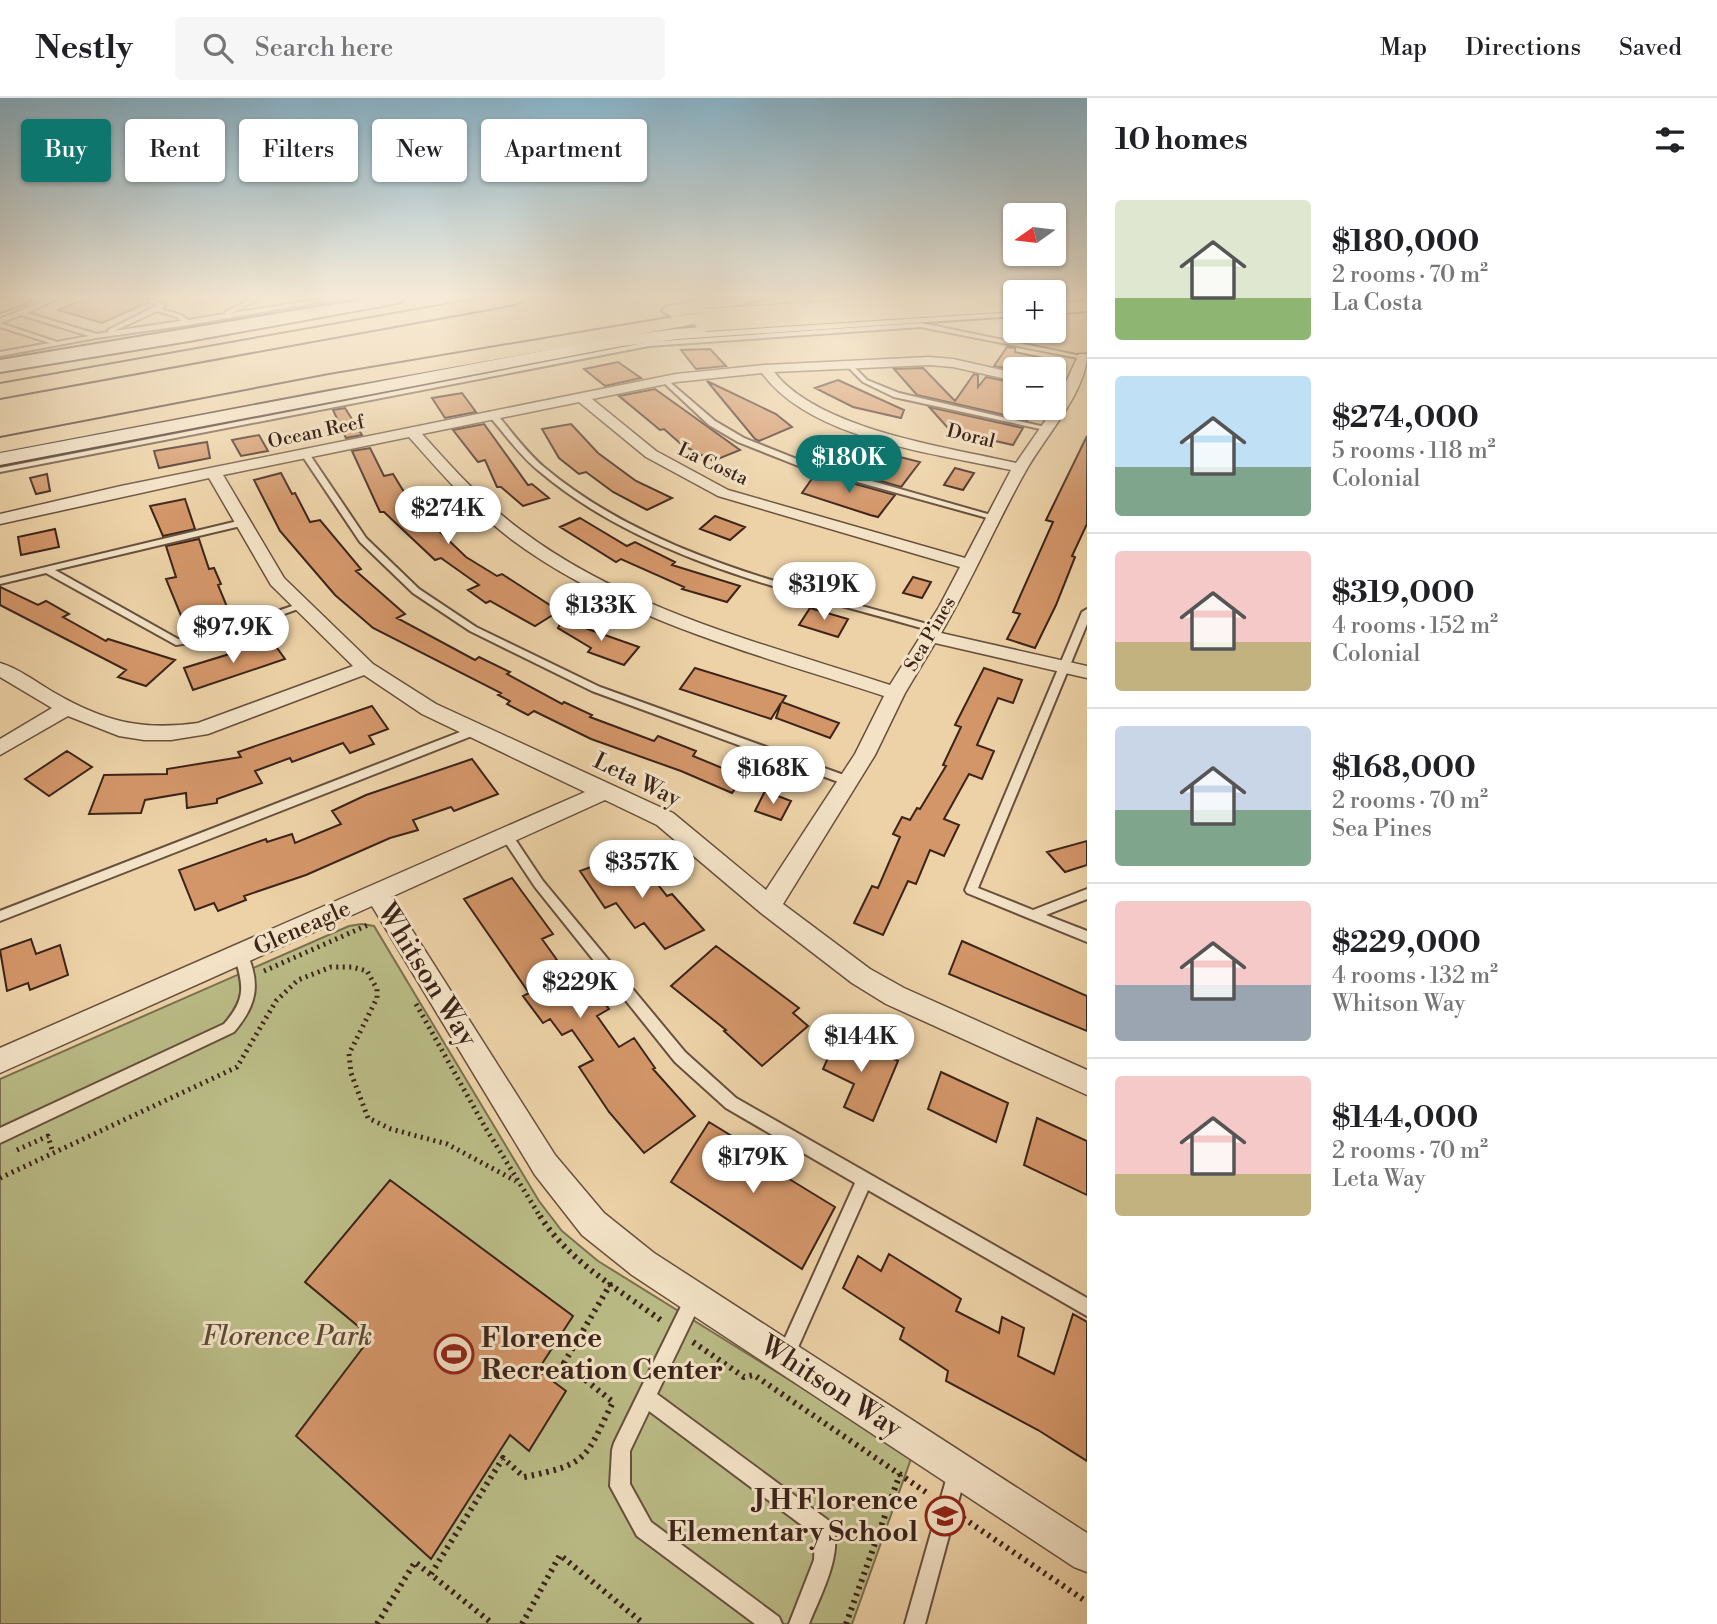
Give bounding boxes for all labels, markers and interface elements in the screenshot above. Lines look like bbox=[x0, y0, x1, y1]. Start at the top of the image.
search box bbox=[175, 17, 665, 80]
text: Nestly bbox=[35, 28, 133, 69]
icon: search bbox=[199, 29, 237, 67]
text: Search here bbox=[255, 32, 393, 64]
text: Map bbox=[1380, 33, 1427, 63]
text: Directions bbox=[1465, 33, 1581, 63]
text: Saved bbox=[1619, 33, 1682, 63]
chip: Buy bbox=[21, 119, 111, 182]
chip: Rent bbox=[125, 119, 225, 182]
chip: Filters bbox=[239, 119, 358, 182]
chip: New bbox=[372, 119, 467, 182]
chip: Apartment bbox=[481, 119, 647, 182]
text: 10 homes bbox=[1115, 121, 1248, 159]
icon: filters bbox=[1651, 121, 1689, 159]
north arrow bbox=[1003, 203, 1066, 266]
map controls bbox=[1003, 203, 1066, 420]
text: $180,000 bbox=[1332, 223, 1479, 261]
icon: home bbox=[1171, 228, 1255, 312]
text: 2 rooms · 70 m² bbox=[1332, 261, 1488, 289]
button: + bbox=[1003, 280, 1066, 343]
text: La Costa bbox=[1332, 289, 1423, 317]
button: − bbox=[1003, 357, 1066, 420]
text: $274,000 bbox=[1332, 399, 1479, 437]
icon: home bbox=[1171, 404, 1255, 488]
street label: Ocean Reef bbox=[266, 410, 367, 454]
street label: Doral bbox=[944, 418, 998, 454]
pin: $180K bbox=[800, 436, 898, 495]
street label: La Costa bbox=[674, 437, 752, 491]
text: 5 rooms · 118 m² bbox=[1332, 437, 1496, 465]
text: $180K bbox=[812, 444, 886, 472]
text: Colonial bbox=[1332, 465, 1420, 493]
pin: $274K bbox=[399, 486, 497, 546]
text: $274K bbox=[411, 495, 485, 523]
pin: $319K bbox=[775, 562, 873, 622]
text: $319K bbox=[789, 571, 859, 599]
text: $319,000 bbox=[1332, 574, 1475, 612]
icon: home bbox=[1171, 579, 1255, 663]
pin: $133K bbox=[552, 584, 650, 643]
text: $133K bbox=[565, 592, 637, 620]
street label: Sea Pines bbox=[899, 592, 961, 676]
pin: $97.9K bbox=[176, 606, 290, 665]
text: 4 rooms · 152 m² bbox=[1332, 612, 1498, 640]
text: $97.9K bbox=[193, 614, 273, 642]
text: Colonial bbox=[1332, 640, 1420, 668]
pin: $168K bbox=[724, 746, 822, 806]
street label: Leta Way bbox=[589, 747, 686, 813]
text: $168,000 bbox=[1332, 749, 1476, 787]
icon: home bbox=[1171, 754, 1255, 838]
text: $168K bbox=[737, 755, 809, 783]
text: 2 rooms · 70 m² bbox=[1332, 787, 1488, 815]
text: Sea Pines bbox=[1332, 815, 1432, 843]
pin: $357K bbox=[593, 840, 691, 900]
text: $357K bbox=[605, 849, 679, 877]
street label: Gleneagle bbox=[249, 894, 355, 962]
street label: Whitson Way bbox=[369, 896, 485, 1054]
text: $229,000 bbox=[1332, 924, 1481, 962]
icon: home bbox=[1171, 929, 1255, 1013]
pin: $229K bbox=[531, 960, 629, 1020]
text: 4 rooms · 132 m² bbox=[1332, 962, 1498, 990]
text: $229K bbox=[542, 969, 618, 997]
text: Whitson Way bbox=[1332, 990, 1466, 1018]
pin: $144K bbox=[812, 1014, 910, 1074]
text: $144K bbox=[824, 1023, 898, 1051]
text: $144,000 bbox=[1332, 1099, 1478, 1137]
icon: home bbox=[1171, 1104, 1255, 1188]
pin: $179K bbox=[704, 1136, 802, 1195]
text: 2 rooms · 70 m² bbox=[1332, 1137, 1488, 1165]
text: $179K bbox=[718, 1144, 788, 1172]
text: Leta Way bbox=[1332, 1165, 1426, 1193]
park label: Florence Park bbox=[202, 1319, 372, 1354]
place label: Florence Recreation Center bbox=[481, 1321, 723, 1388]
street label: Whitson Way bbox=[752, 1328, 909, 1446]
sports icon: Florence Recreation Center bbox=[433, 1333, 475, 1375]
place label: J H Florence Elementary School bbox=[667, 1483, 918, 1550]
school or university icon: J H Florence Elementary School bbox=[924, 1495, 966, 1537]

